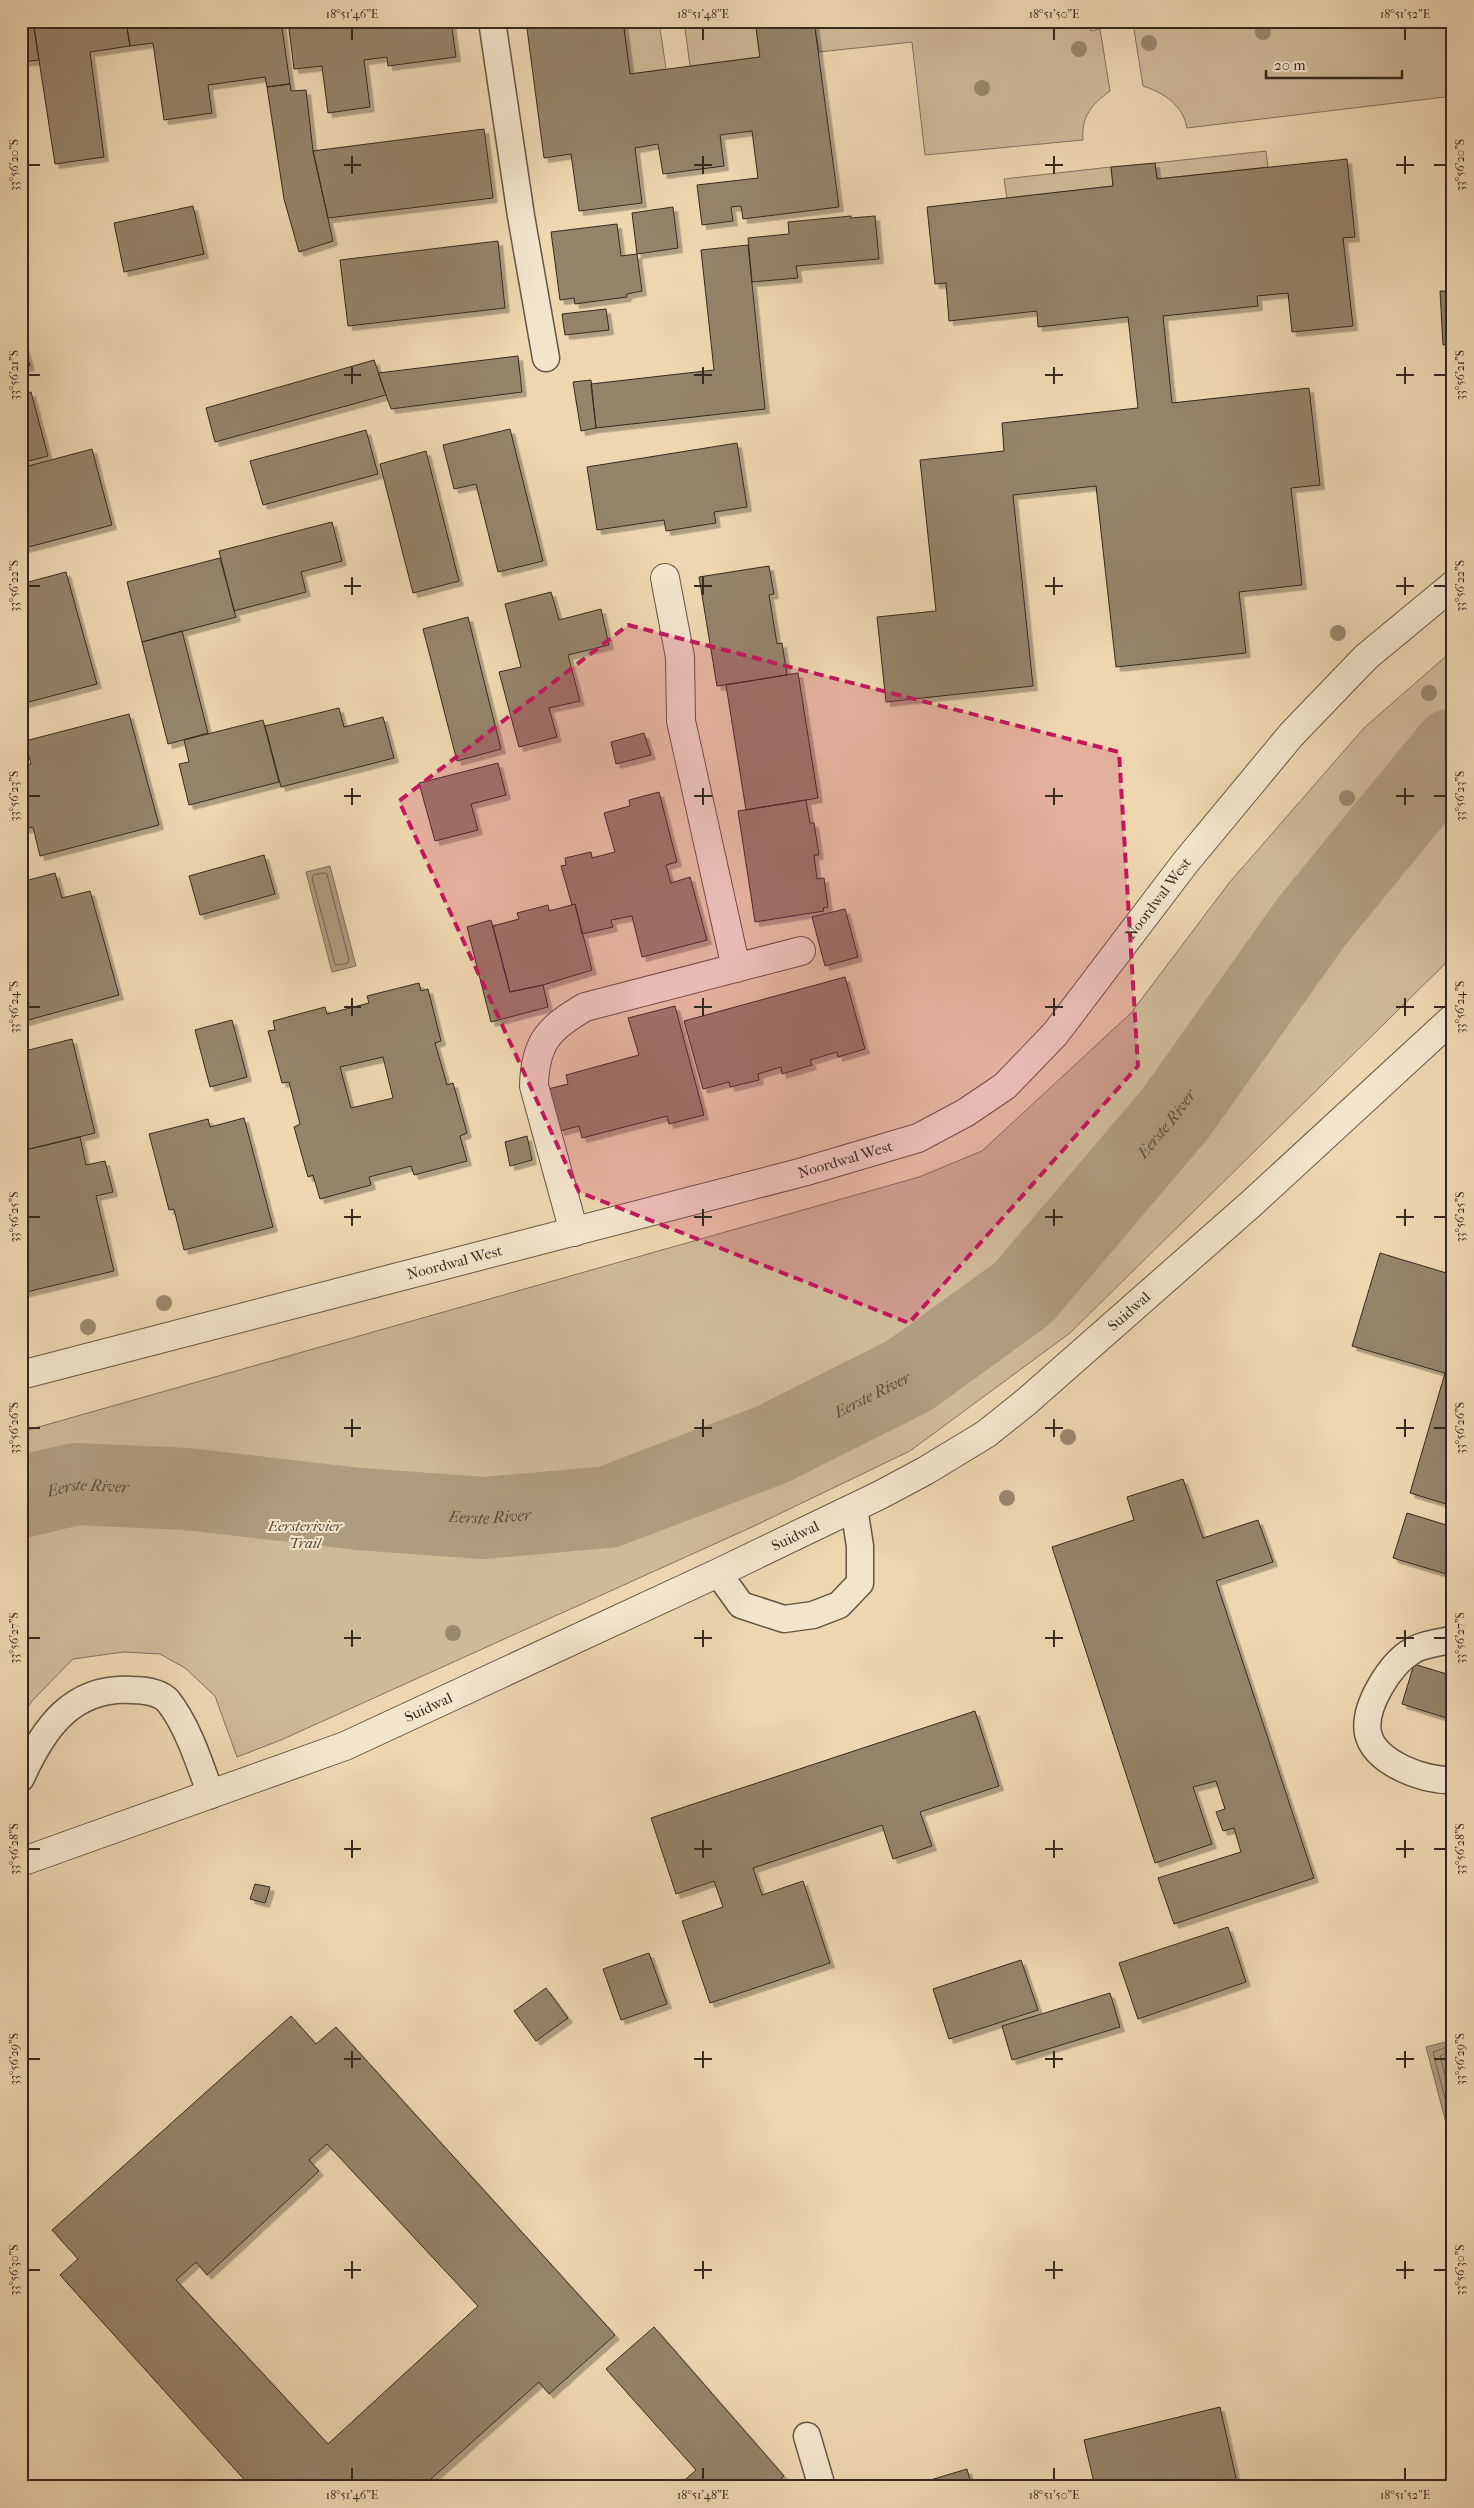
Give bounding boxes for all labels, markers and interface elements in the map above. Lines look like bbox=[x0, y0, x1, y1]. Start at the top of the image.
text: 18°51'46"E bbox=[326, 7, 378, 21]
text: 18°51'48"E bbox=[677, 7, 729, 21]
text: 18°51'50"E bbox=[1029, 7, 1079, 21]
text: 18°51'52"E bbox=[1380, 7, 1430, 21]
scale bar bbox=[1266, 48, 1403, 80]
text: 20 m bbox=[1274, 56, 1306, 74]
text: 33°56'20"S bbox=[7, 139, 21, 191]
text: 33°56'20"S bbox=[1453, 139, 1467, 191]
text: 33°56'21"S bbox=[7, 350, 21, 400]
text: 33°56'21"S bbox=[1453, 350, 1467, 400]
text: 33°56'22"S bbox=[7, 560, 21, 612]
text: 33°56'22"S bbox=[1453, 560, 1467, 612]
text: 33°56'23"S bbox=[7, 771, 21, 821]
text: 33°56'23"S bbox=[1453, 771, 1467, 821]
street label: Noordwal West bbox=[1121, 853, 1195, 943]
text: 33°56'24"S bbox=[7, 981, 21, 1033]
text: 33°56'24"S bbox=[1453, 981, 1467, 1033]
water label: Eerste River bbox=[1132, 1084, 1200, 1162]
street label: Noordwal West bbox=[796, 1137, 895, 1182]
text: 33°56'25"S bbox=[7, 1192, 21, 1242]
text: 33°56'25"S bbox=[1453, 1192, 1467, 1242]
street label: Noordwal West bbox=[405, 1241, 505, 1283]
street label: Suidwal bbox=[1104, 1288, 1154, 1335]
water label: Eerste River bbox=[830, 1366, 915, 1422]
text: 33°56'26"S bbox=[7, 1402, 21, 1454]
text: 33°56'26"S bbox=[1453, 1402, 1467, 1454]
water label: Eerste River bbox=[44, 1474, 131, 1500]
water label: Eerste River bbox=[447, 1504, 534, 1528]
park label: Eersterivier Trail bbox=[267, 1517, 343, 1552]
street label: Suidwal bbox=[768, 1517, 822, 1555]
text: 33°56'27"S bbox=[7, 1612, 21, 1664]
text: 33°56'27"S bbox=[1453, 1612, 1467, 1664]
street label: Suidwal bbox=[402, 1689, 455, 1726]
text: 33°56'28"S bbox=[7, 1823, 21, 1875]
text: 33°56'28"S bbox=[1453, 1823, 1467, 1875]
text: 33°56'29"S bbox=[7, 2033, 21, 2085]
text: 33°56'29"S bbox=[1453, 2033, 1467, 2085]
text: 33°56'30"S bbox=[7, 2245, 21, 2295]
text: 33°56'30"S bbox=[1453, 2245, 1467, 2295]
text: 18°51'46"E bbox=[326, 2488, 378, 2502]
text: 18°51'48"E bbox=[677, 2488, 729, 2502]
text: 18°51'50"E bbox=[1029, 2488, 1079, 2502]
text: 18°51'52"E bbox=[1380, 2488, 1430, 2502]

